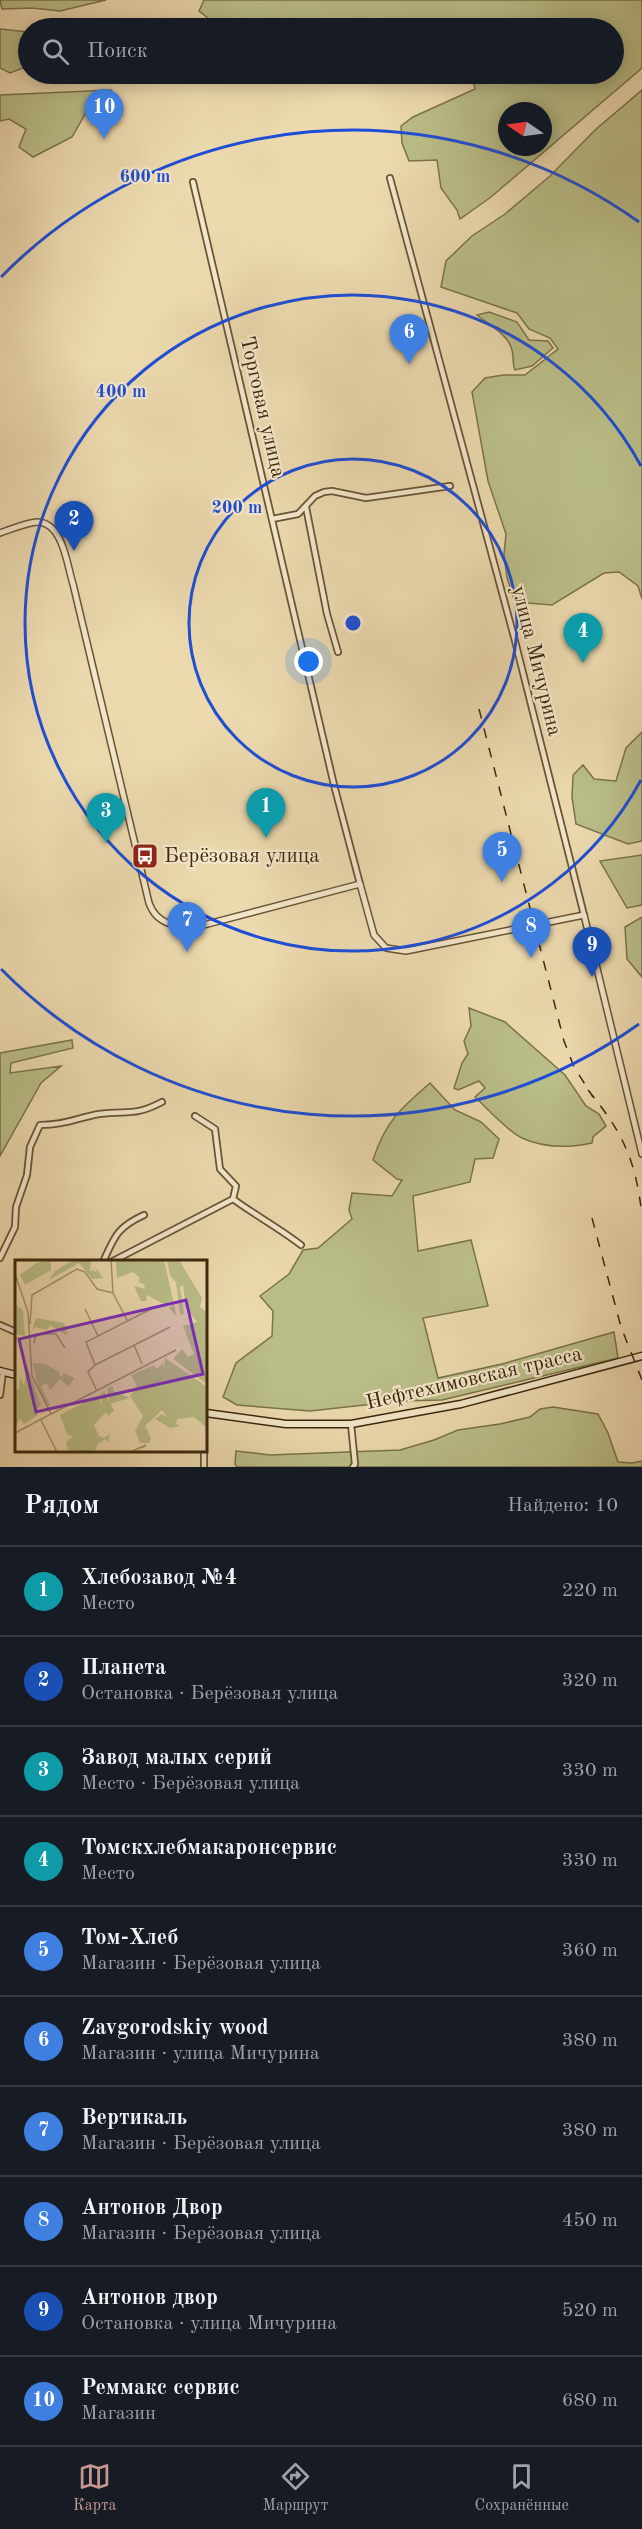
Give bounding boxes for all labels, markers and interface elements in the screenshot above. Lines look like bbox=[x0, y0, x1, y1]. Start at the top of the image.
search box bbox=[18, 18, 624, 84]
icon: search bbox=[39, 35, 72, 68]
text: Поиск bbox=[87, 40, 148, 62]
pin: 10 bbox=[84, 90, 124, 139]
north arrow bbox=[498, 102, 552, 156]
text: 600 m bbox=[120, 168, 170, 186]
pin: 6 bbox=[390, 314, 428, 364]
street label: Торговая улица bbox=[236, 334, 288, 480]
text: 400 m bbox=[96, 383, 146, 401]
text: 200 m bbox=[212, 499, 262, 517]
pin: 2 bbox=[54, 502, 94, 551]
street label: улица Мичурина bbox=[507, 584, 565, 738]
centre of rings bbox=[343, 613, 363, 633]
pin: 4 bbox=[564, 614, 602, 663]
your location bbox=[294, 647, 323, 676]
pin: 1 bbox=[246, 788, 286, 838]
pin: 3 bbox=[86, 794, 126, 843]
pin: 5 bbox=[482, 832, 522, 882]
bus stop icon: Берёзовая улица bbox=[130, 841, 160, 871]
place label: Берёзовая улица bbox=[164, 846, 320, 867]
pin: 7 bbox=[168, 902, 207, 952]
pin: 8 bbox=[512, 908, 550, 958]
pin: 9 bbox=[572, 928, 612, 977]
inset map bbox=[15, 1260, 207, 1452]
street label: Нефтехимовская трасса bbox=[364, 1344, 584, 1414]
text: Рядом bbox=[24, 1493, 99, 1519]
text: Найдено: 10 bbox=[507, 1496, 618, 1516]
text: Хлебозавод №4 bbox=[81, 1567, 237, 1589]
text: 1 bbox=[38, 1581, 49, 1601]
text: 220 m bbox=[562, 1581, 618, 1601]
text: Место bbox=[81, 1594, 135, 1614]
text: Планета bbox=[81, 1657, 166, 1679]
text: 2 bbox=[38, 1671, 49, 1691]
text: 320 m bbox=[562, 1671, 618, 1691]
text: Остановка · Берёзовая улица bbox=[81, 1684, 338, 1704]
text: Завод малых серий bbox=[81, 1747, 272, 1769]
text: 3 bbox=[38, 1761, 49, 1781]
text: 330 m bbox=[562, 1761, 618, 1781]
text: Место · Берёзовая улица bbox=[81, 1774, 300, 1794]
text: Томскхлебмакаронсервис bbox=[81, 1837, 337, 1859]
text: 4 bbox=[38, 1851, 49, 1871]
text: 330 m bbox=[562, 1851, 618, 1871]
text: Место bbox=[81, 1864, 135, 1884]
text: Том-Хлеб bbox=[81, 1927, 178, 1949]
text: 5 bbox=[38, 1941, 49, 1961]
text: 360 m bbox=[562, 1941, 618, 1961]
text: Магазин · Берёзовая улица bbox=[81, 1954, 321, 1974]
text: Zavgorodskiy wood bbox=[81, 2017, 269, 2039]
text: 6 bbox=[38, 2031, 49, 2051]
text: 380 m bbox=[562, 2031, 618, 2051]
text: Магазин · улица Мичурина bbox=[81, 2044, 320, 2064]
text: Вертикаль bbox=[81, 2107, 187, 2129]
text: 7 bbox=[38, 2121, 49, 2141]
text: 380 m bbox=[562, 2121, 618, 2141]
text: Магазин · Берёзовая улица bbox=[81, 2134, 321, 2154]
text: Антонов Двор bbox=[81, 2197, 223, 2219]
text: 8 bbox=[38, 2211, 49, 2231]
text: 450 m bbox=[562, 2211, 618, 2231]
text: Магазин · Берёзовая улица bbox=[81, 2224, 321, 2244]
text: Антонов двор bbox=[81, 2287, 218, 2309]
text: 9 bbox=[38, 2301, 49, 2321]
text: 520 m bbox=[562, 2301, 618, 2321]
text: Остановка · улица Мичурина bbox=[81, 2314, 337, 2334]
text: Реммакс сервис bbox=[81, 2377, 240, 2399]
text: 10 bbox=[32, 2391, 55, 2411]
text: 680 m bbox=[562, 2391, 618, 2411]
text: Магазин bbox=[81, 2404, 156, 2424]
tab: Карта bbox=[73, 2460, 116, 2516]
tab: Маршрут bbox=[263, 2460, 328, 2516]
tab: Сохранённые bbox=[475, 2460, 569, 2516]

